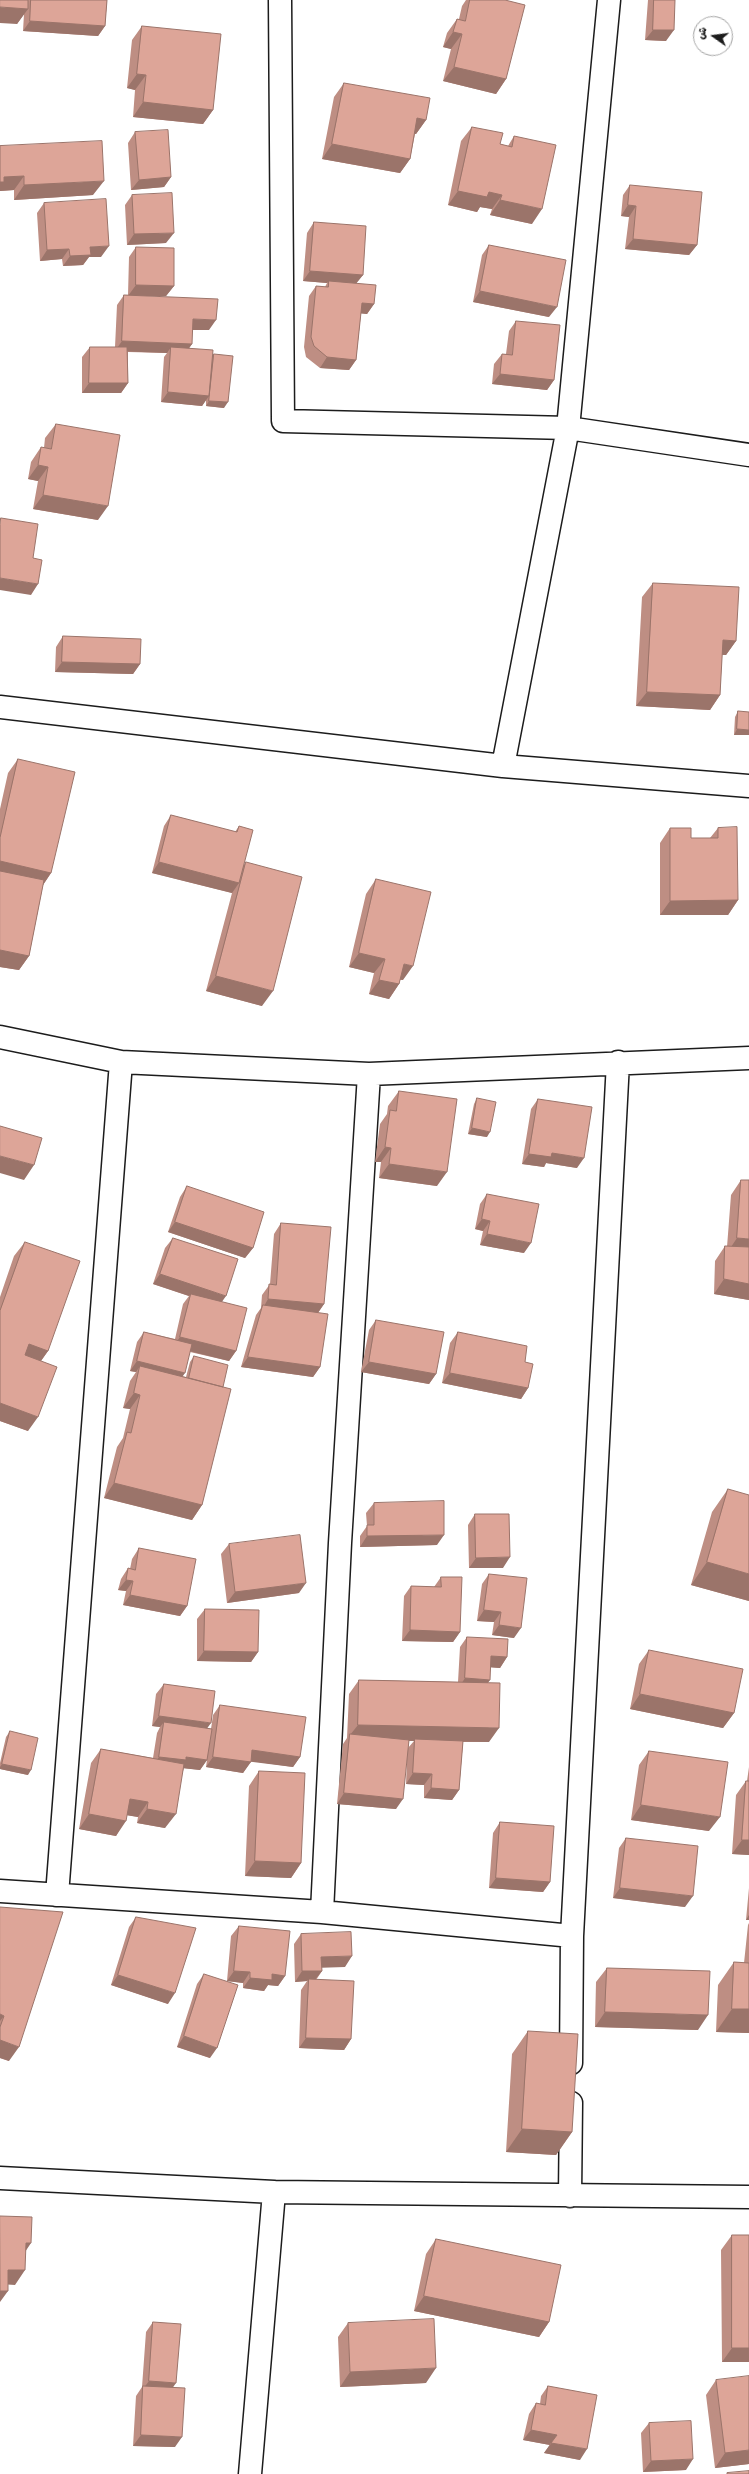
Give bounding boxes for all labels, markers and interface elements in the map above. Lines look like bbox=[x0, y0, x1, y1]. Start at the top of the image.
north arrow bbox=[693, 16, 733, 56]
text: ش bbox=[694, 26, 710, 41]

